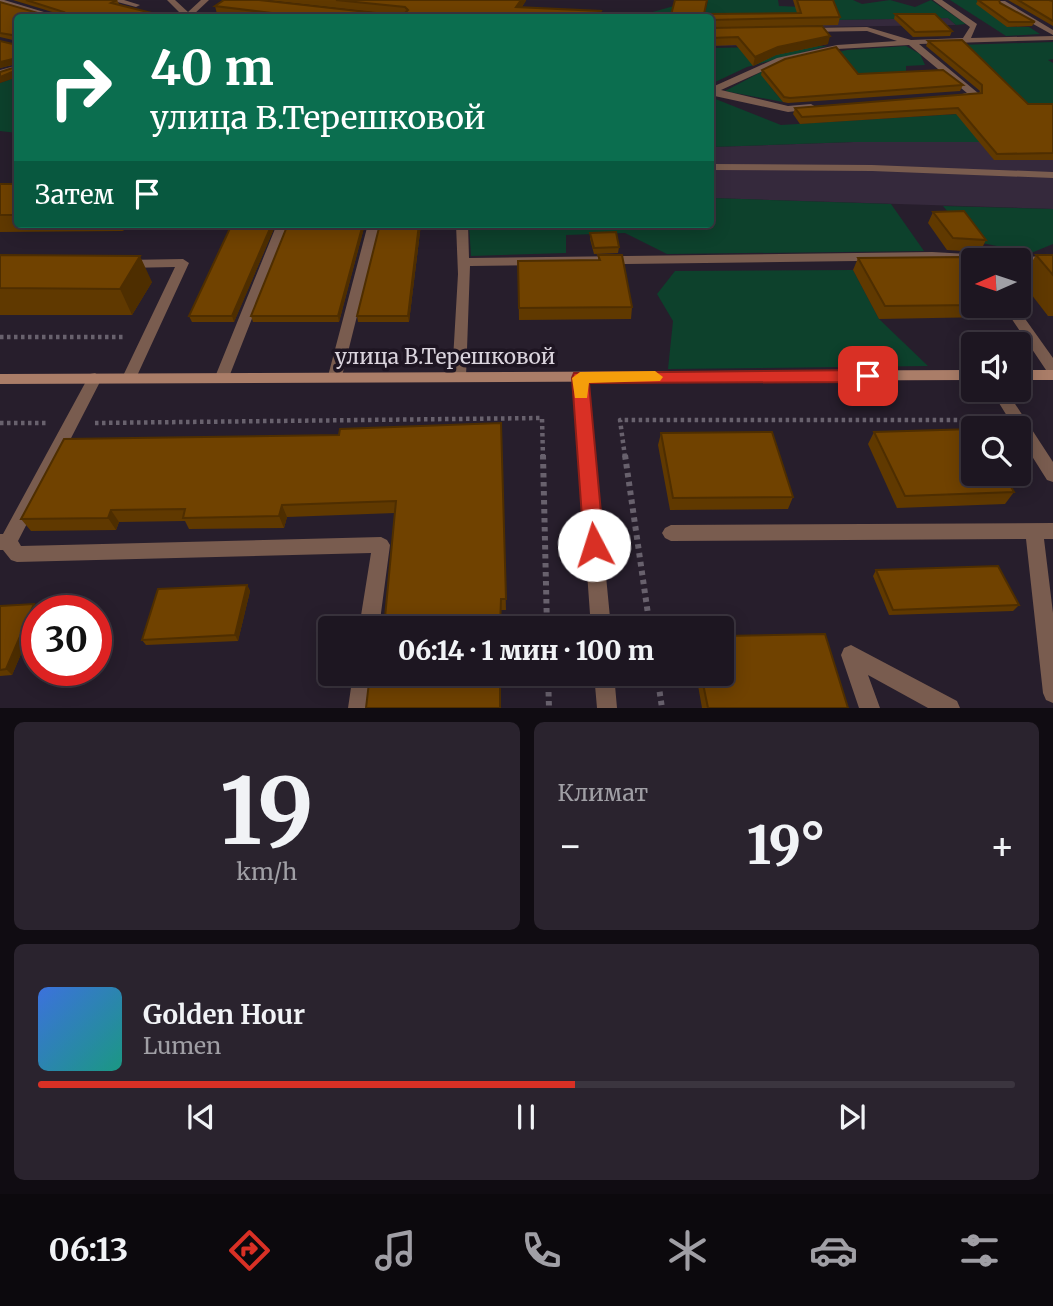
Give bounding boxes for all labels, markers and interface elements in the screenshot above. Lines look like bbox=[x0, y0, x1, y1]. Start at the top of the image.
text: 40 m bbox=[150, 37, 274, 98]
icon: right bbox=[35, 42, 126, 133]
text: улица В.Терешковой bbox=[150, 98, 486, 138]
icon: arrive bbox=[128, 175, 166, 213]
text: Затем bbox=[35, 178, 114, 211]
north arrow bbox=[961, 248, 1031, 318]
map controls bbox=[961, 248, 1031, 486]
button: sound bbox=[961, 332, 1031, 402]
street label: улица В.Терешковой bbox=[335, 343, 555, 370]
pin bbox=[838, 346, 898, 406]
icon: arrive bbox=[849, 357, 887, 395]
button: search bbox=[961, 416, 1031, 486]
position arrow bbox=[557, 508, 631, 582]
speed limit sign: 30 bbox=[21, 595, 112, 686]
text: 06:14 · 1 мин · 100 m bbox=[398, 634, 654, 667]
text: 19 bbox=[220, 754, 314, 869]
text: Климат bbox=[558, 778, 648, 807]
text: 19° bbox=[747, 813, 826, 878]
text: − bbox=[558, 822, 583, 869]
text: + bbox=[990, 822, 1015, 869]
text: km/h bbox=[236, 857, 297, 886]
text: Golden Hour bbox=[143, 998, 305, 1031]
text: Lumen bbox=[143, 1031, 221, 1060]
icon: previous bbox=[182, 1098, 220, 1136]
icon: pause bbox=[507, 1098, 545, 1136]
icon: next bbox=[833, 1098, 871, 1136]
icon: directions bbox=[225, 1226, 274, 1275]
icon: music bbox=[371, 1226, 420, 1275]
icon: phone bbox=[517, 1226, 566, 1275]
icon: climate bbox=[663, 1226, 712, 1275]
icon: car bbox=[809, 1226, 858, 1275]
icon: filters bbox=[955, 1226, 1004, 1275]
text: 06:13 bbox=[49, 1230, 128, 1270]

